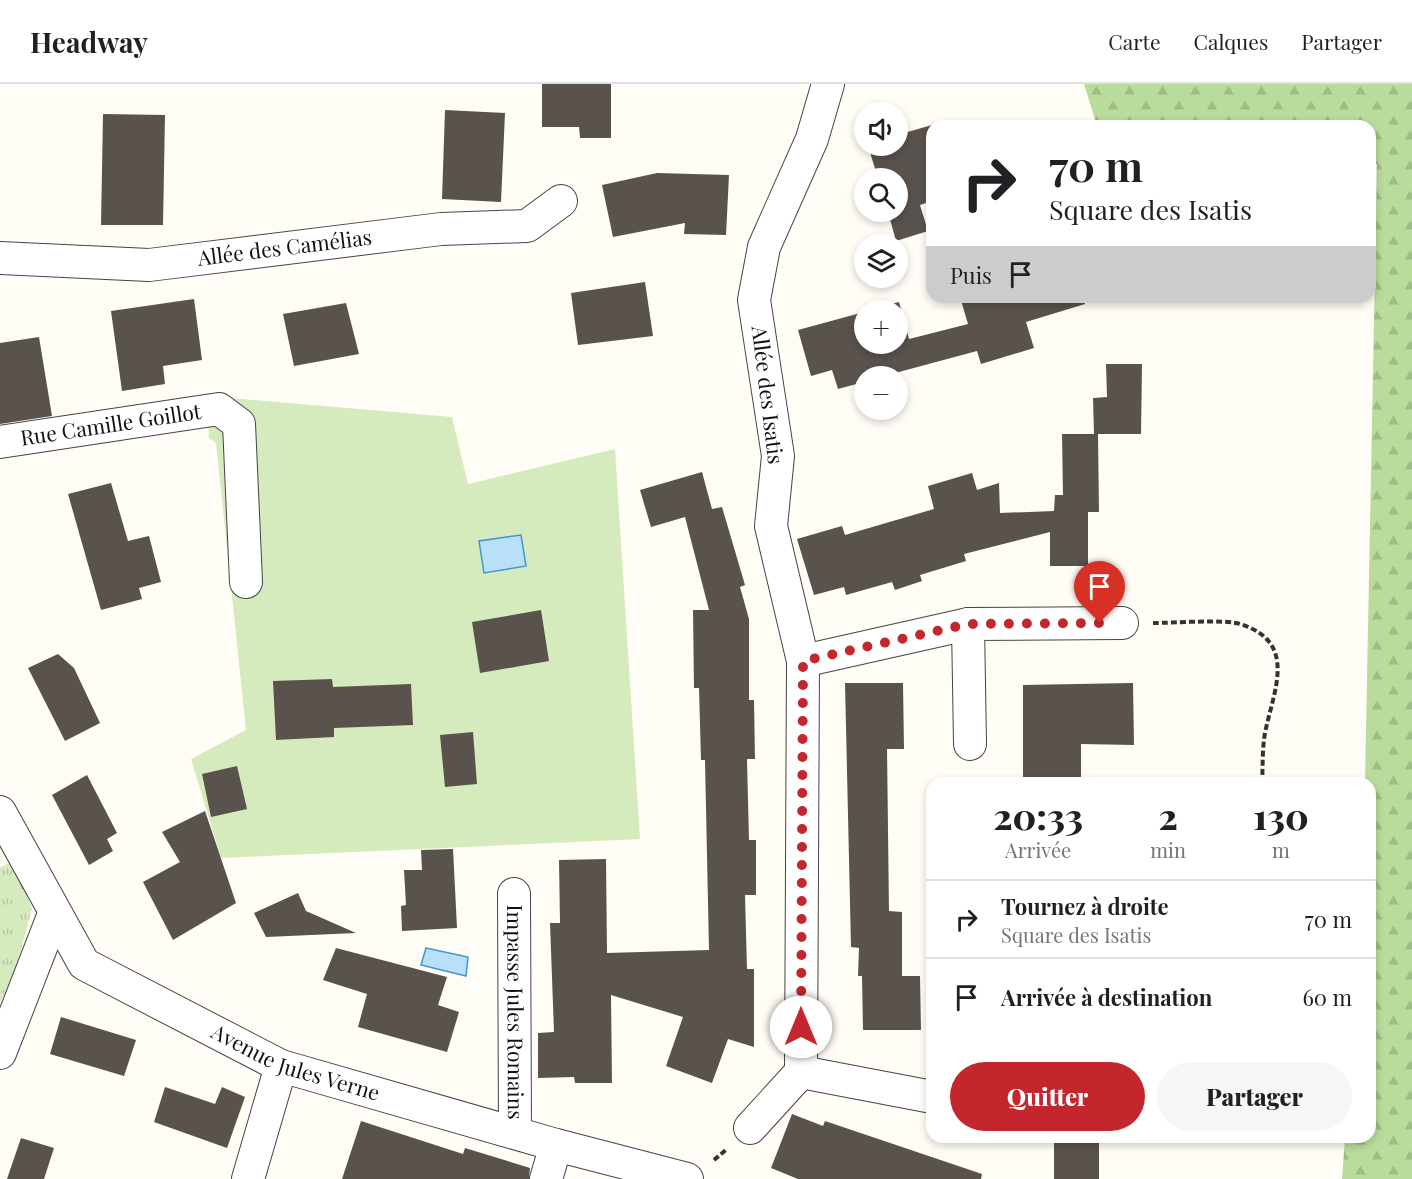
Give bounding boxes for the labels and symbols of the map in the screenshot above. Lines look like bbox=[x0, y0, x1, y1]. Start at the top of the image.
street label: Allée des Camélias bbox=[195, 222, 373, 271]
street label: Allée des Isatis bbox=[747, 323, 791, 465]
street label: Rue Camille Goillot bbox=[18, 396, 203, 451]
pin bbox=[1074, 561, 1125, 623]
street label: Impasse Jules Romains bbox=[502, 904, 531, 1120]
position arrow bbox=[769, 995, 833, 1059]
street label: Avenue Jules Verne bbox=[206, 1016, 383, 1106]

